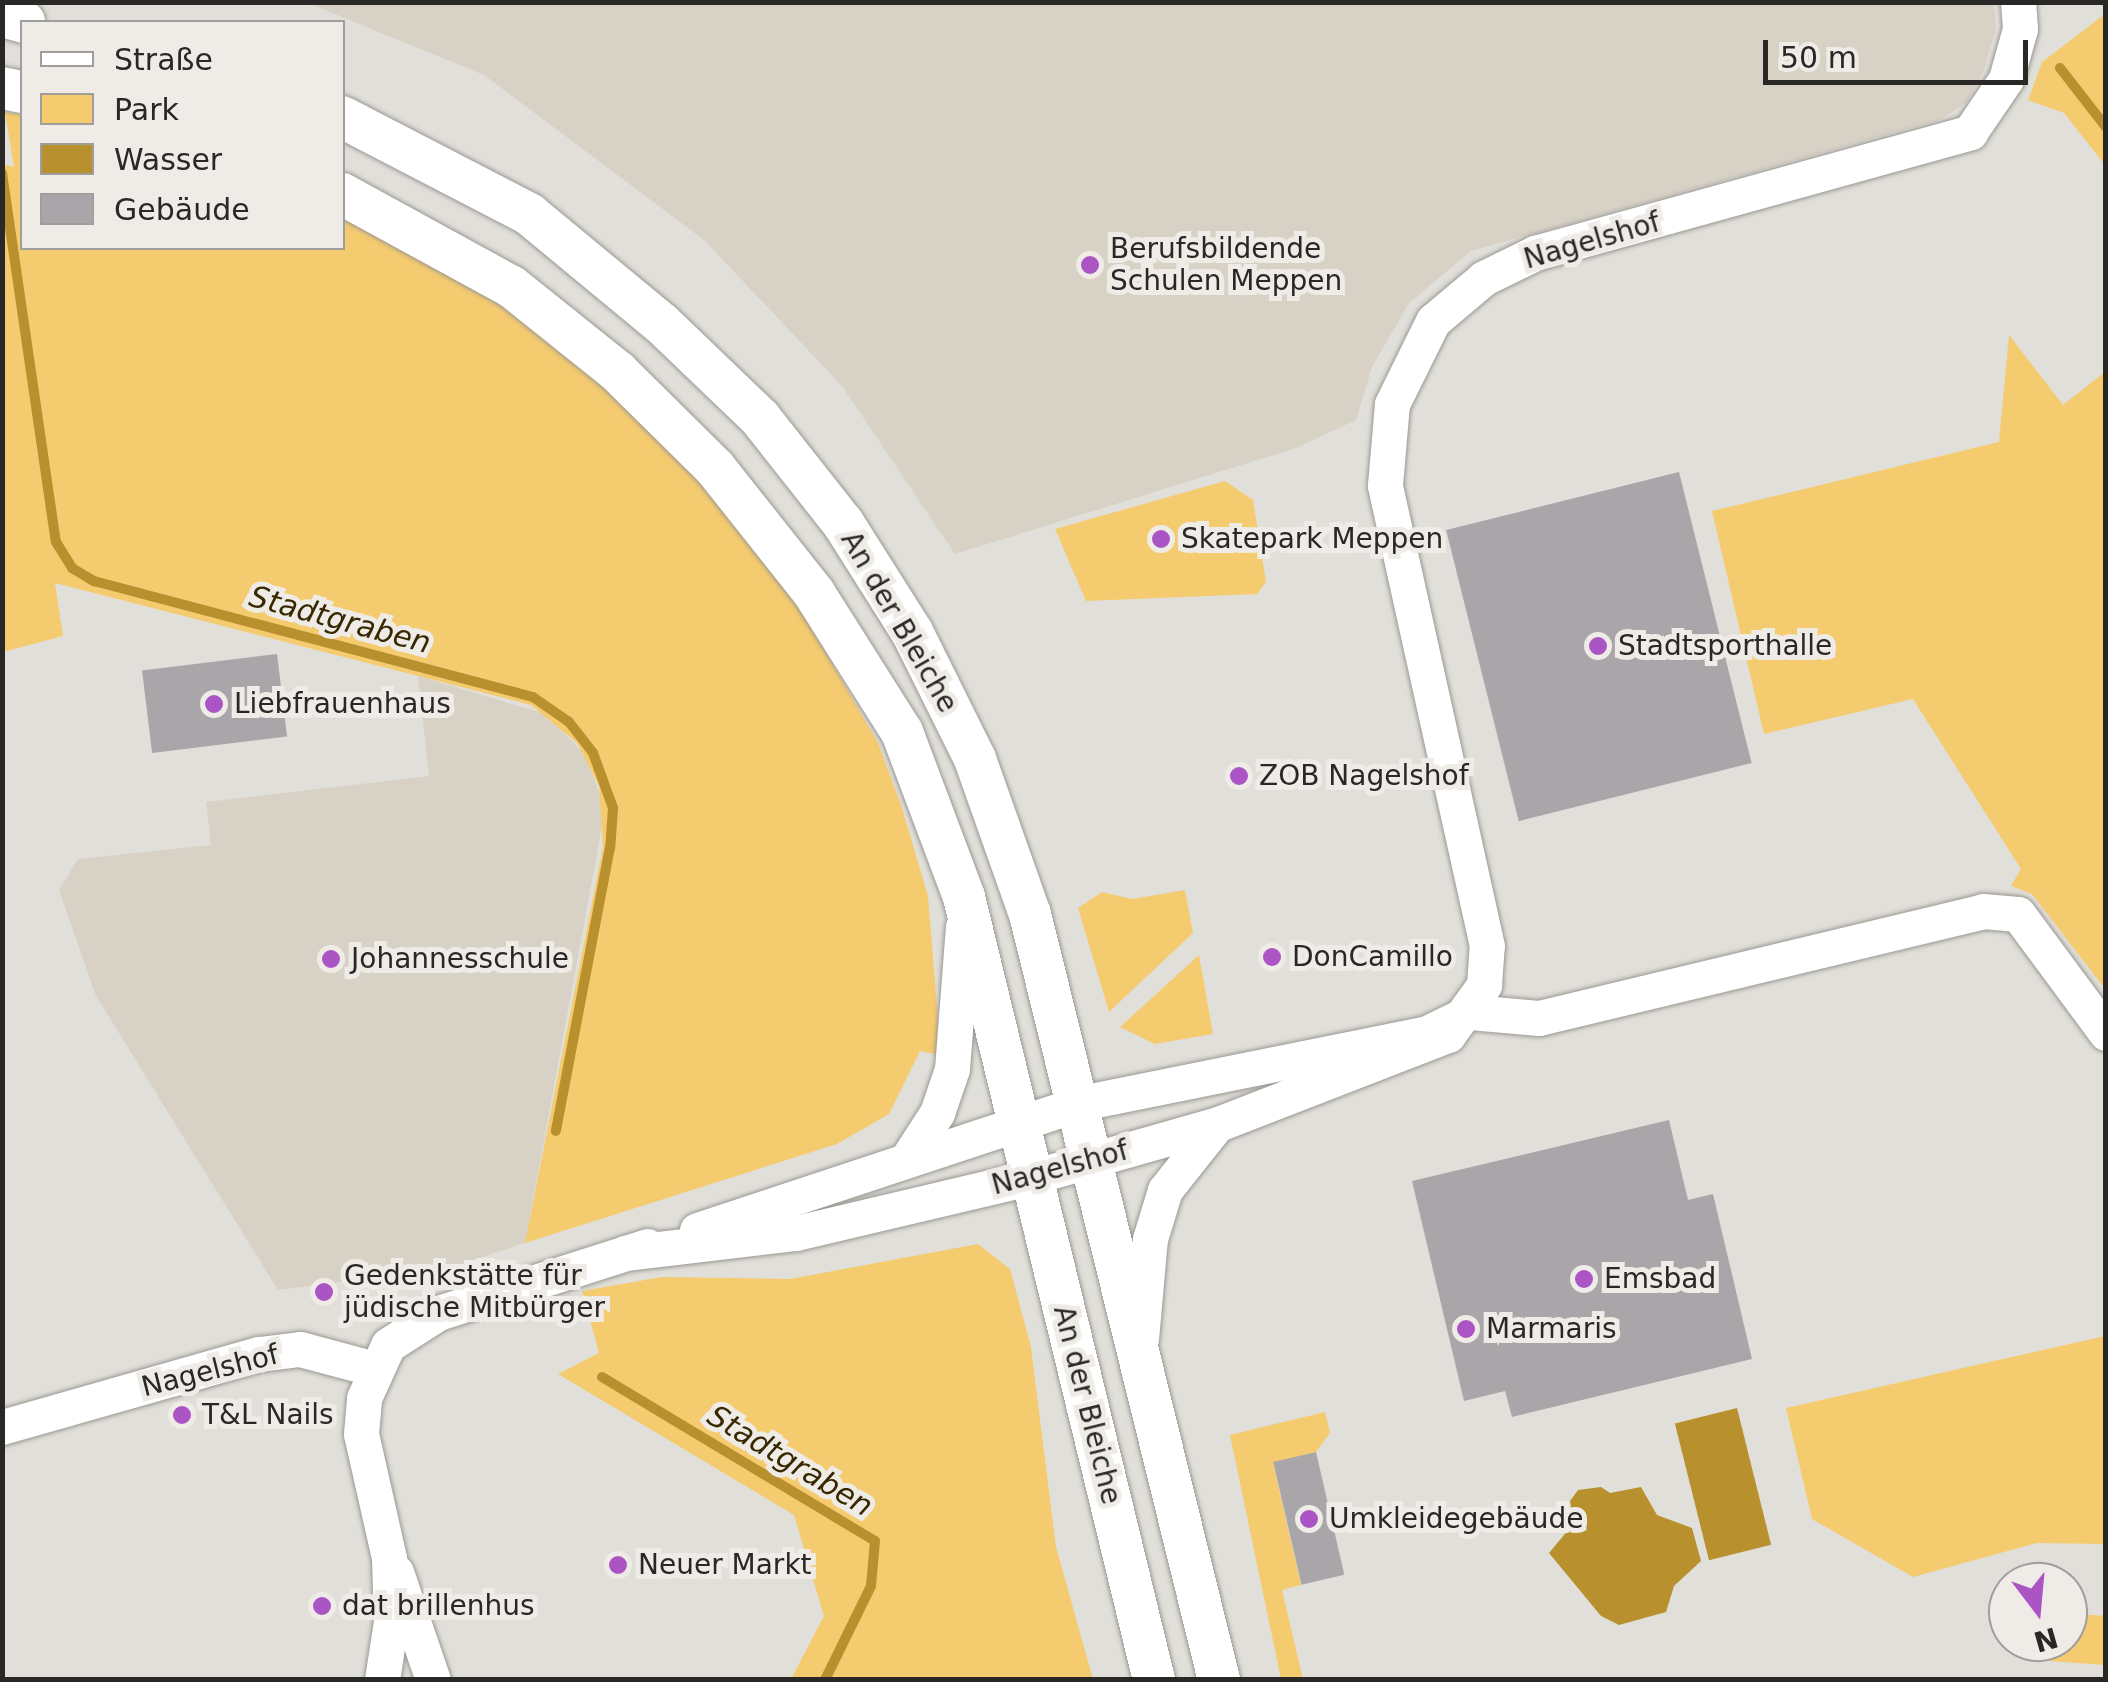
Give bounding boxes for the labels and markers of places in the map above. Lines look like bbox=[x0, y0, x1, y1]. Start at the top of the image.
place label: Berufsbildende Schulen Meppen bbox=[1110, 232, 1342, 298]
marker: Berufsbildende Schulen Meppen bbox=[1079, 254, 1101, 276]
place label: Skatepark Meppen bbox=[1181, 522, 1443, 556]
marker: Skatepark Meppen bbox=[1150, 528, 1172, 550]
place label: Stadtsporthalle bbox=[1618, 629, 1832, 663]
marker: Stadtsporthalle bbox=[1587, 635, 1609, 657]
place label: Liebfrauenhaus bbox=[234, 687, 451, 721]
marker: Liebfrauenhaus bbox=[203, 693, 225, 715]
place label: ZOB Nagelshof bbox=[1259, 759, 1469, 793]
marker: ZOB Nagelshof bbox=[1228, 765, 1250, 787]
place label: DonCamillo bbox=[1292, 940, 1453, 974]
place label: Johannesschule bbox=[351, 942, 569, 976]
marker: DonCamillo bbox=[1261, 946, 1283, 968]
marker: Johannesschule bbox=[320, 948, 342, 970]
place label: Gedenkstätte für jüdische Mitbürger bbox=[344, 1259, 605, 1325]
place label: Emsbad bbox=[1604, 1262, 1716, 1296]
marker: Emsbad bbox=[1573, 1268, 1595, 1290]
marker: Gedenkstätte für jüdische Mitbürger bbox=[313, 1281, 335, 1303]
place label: Marmaris bbox=[1486, 1312, 1617, 1346]
marker: Marmaris bbox=[1455, 1318, 1477, 1340]
place label: T&L Nails bbox=[202, 1398, 334, 1432]
marker: T&L Nails bbox=[171, 1404, 193, 1426]
place label: Umkleidegebäude bbox=[1329, 1502, 1583, 1536]
marker: Umkleidegebäude bbox=[1298, 1508, 1320, 1530]
place label: Neuer Markt bbox=[638, 1548, 812, 1582]
marker: Neuer Markt bbox=[607, 1554, 629, 1576]
place label: dat brillenhus bbox=[342, 1589, 534, 1623]
marker: dat brillenhus bbox=[311, 1595, 333, 1617]

